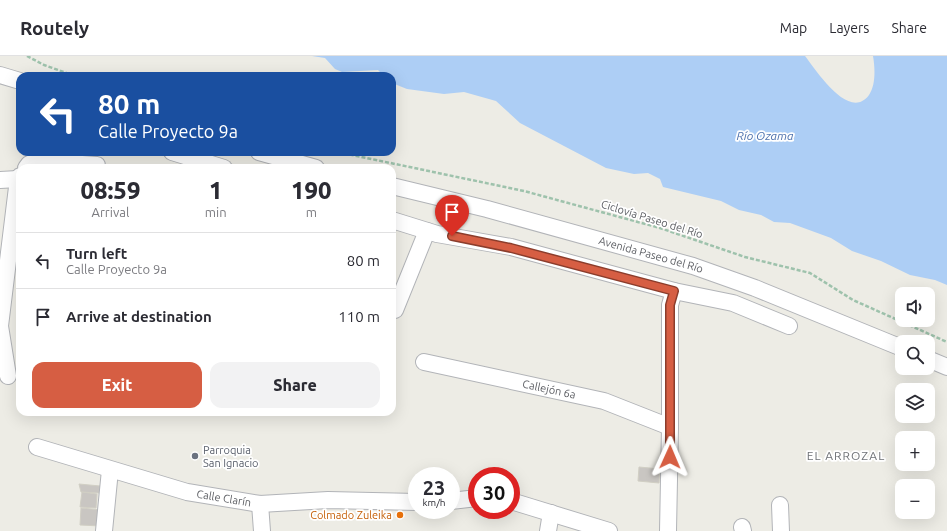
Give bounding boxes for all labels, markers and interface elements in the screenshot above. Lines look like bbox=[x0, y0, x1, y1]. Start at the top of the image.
text: Routely bbox=[20, 17, 89, 39]
text: Map bbox=[780, 20, 807, 36]
text: Layers bbox=[829, 20, 869, 36]
text: Share bbox=[891, 20, 927, 36]
icon: left bbox=[32, 88, 84, 140]
text: 80 m bbox=[98, 88, 160, 119]
text: Calle Proyecto 9a bbox=[98, 121, 238, 141]
water label: Río Ozama bbox=[736, 129, 794, 142]
text: 08:59 bbox=[80, 177, 140, 204]
text: 1 bbox=[209, 177, 222, 204]
text: 190 bbox=[291, 177, 332, 204]
pin bbox=[435, 195, 469, 236]
street label: Ciclovía Paseo del Río bbox=[600, 198, 704, 240]
icon: arrive bbox=[441, 201, 463, 223]
text: Arrival bbox=[91, 205, 129, 219]
text: min bbox=[205, 205, 227, 219]
text: m bbox=[306, 205, 317, 219]
street label: Avenida Paseo del Río bbox=[597, 234, 705, 275]
text: Turn left bbox=[66, 245, 127, 262]
icon: left bbox=[32, 250, 54, 272]
text: 80 m bbox=[347, 252, 380, 269]
text: Calle Proyecto 9a bbox=[66, 262, 167, 276]
map controls bbox=[895, 287, 935, 519]
button: sound bbox=[895, 287, 935, 327]
icon: arrive bbox=[32, 306, 54, 328]
text: Arrive at destination bbox=[66, 308, 212, 325]
text: 110 m bbox=[338, 308, 380, 325]
button: search bbox=[895, 335, 935, 375]
button: Exit bbox=[32, 362, 202, 408]
button: Share bbox=[210, 362, 380, 408]
street label: Callejón 6a bbox=[521, 378, 577, 401]
button: layers bbox=[895, 383, 935, 423]
button: + bbox=[895, 431, 935, 471]
position arrow bbox=[649, 436, 691, 478]
place label: Parroquia San Ignacio bbox=[203, 444, 259, 469]
district label: EL ARROZAL bbox=[807, 449, 885, 462]
marker: Parroquia San Ignacio bbox=[190, 451, 200, 461]
speed limit sign: 30 bbox=[468, 467, 520, 519]
text: 23 bbox=[423, 476, 445, 499]
button: − bbox=[895, 479, 935, 519]
street label: Calle Clarín bbox=[196, 488, 252, 508]
text: km/h bbox=[422, 497, 446, 508]
place label: Colmado Zuleika bbox=[310, 509, 392, 521]
marker: Colmado Zuleika bbox=[395, 510, 405, 520]

